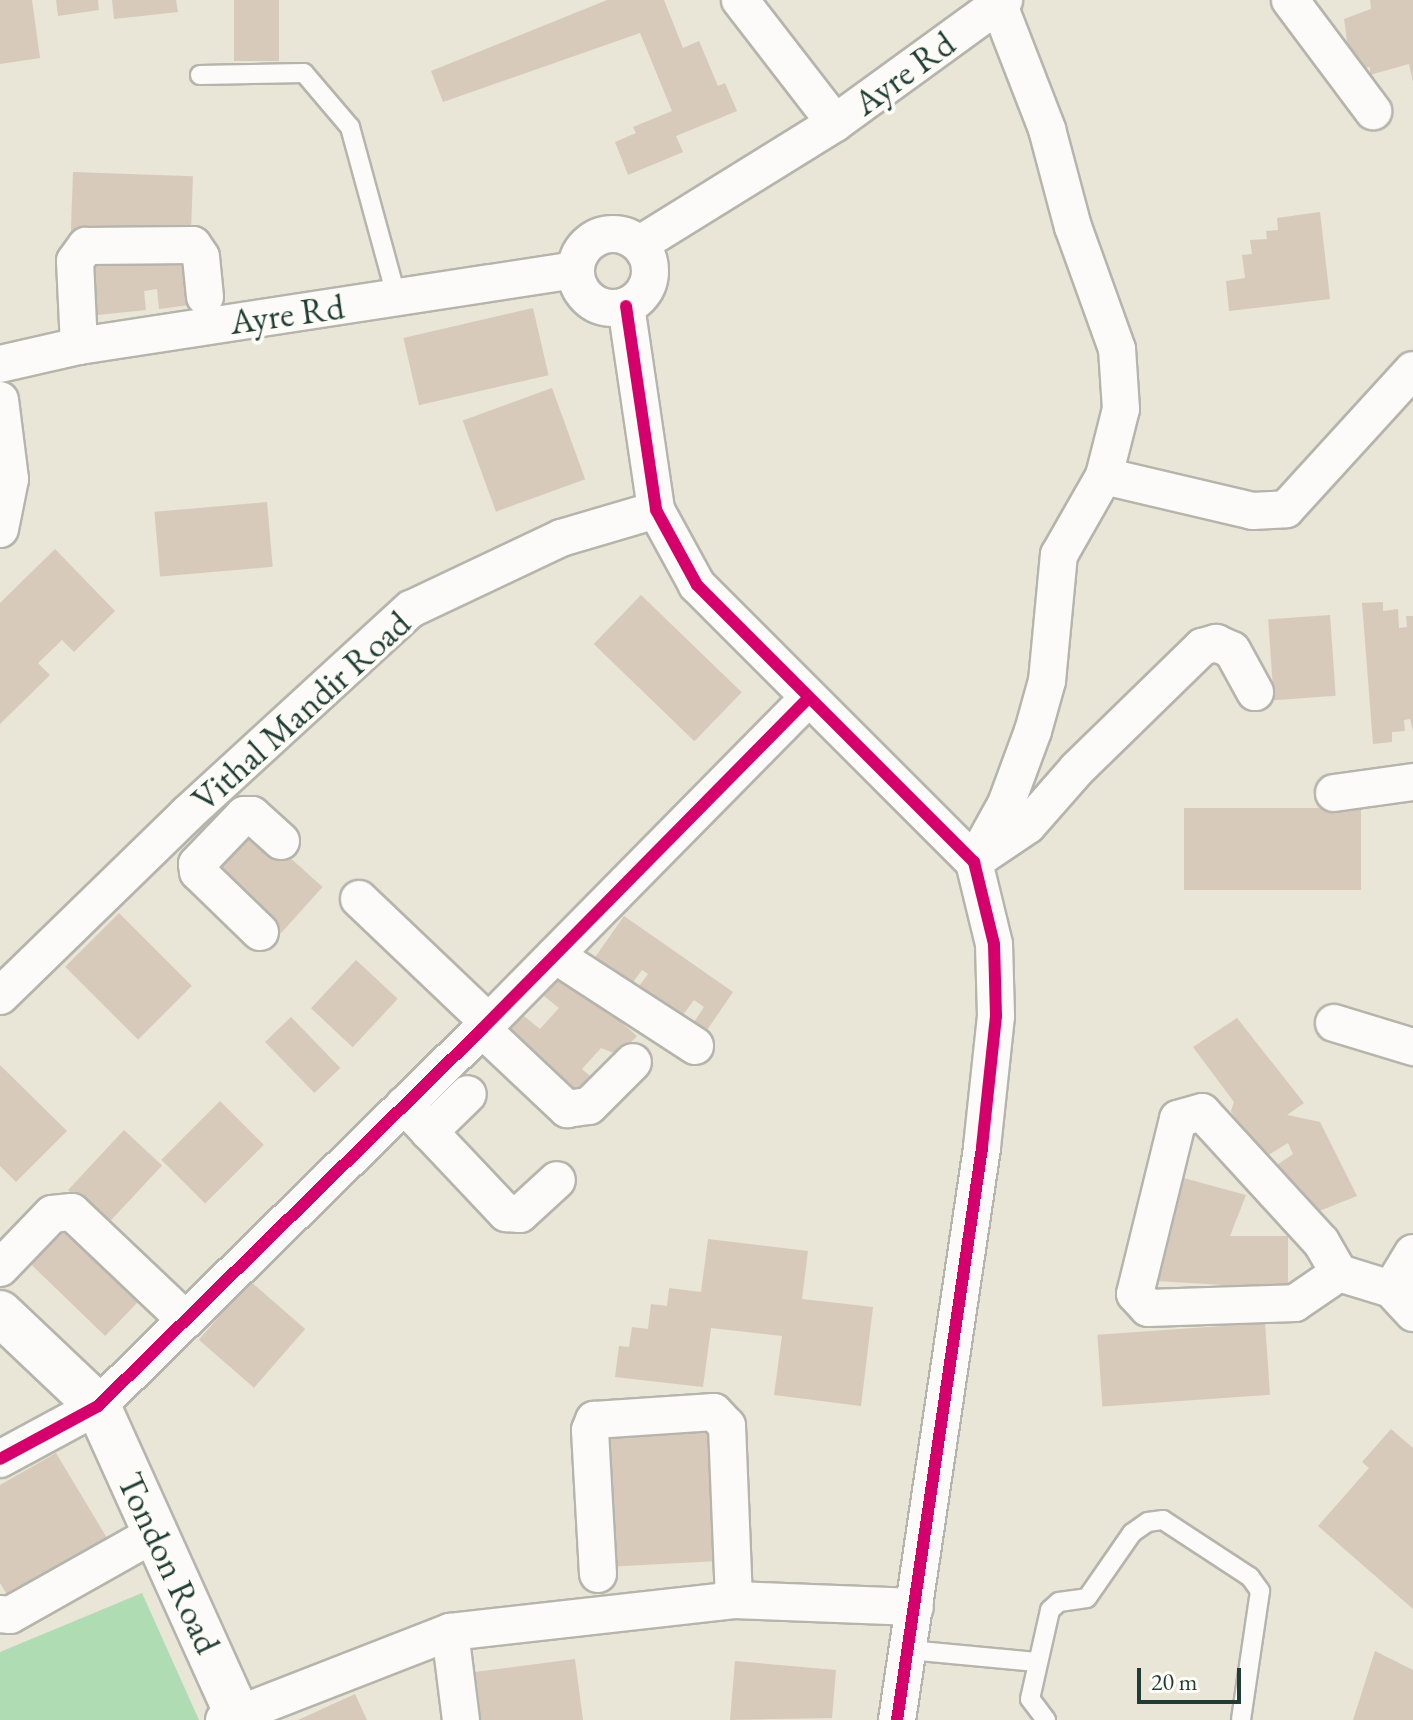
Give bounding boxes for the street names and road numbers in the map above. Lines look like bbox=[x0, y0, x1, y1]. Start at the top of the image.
street label: Ayre Rd bbox=[845, 22, 963, 124]
street label: Ayre Rd bbox=[227, 285, 347, 343]
street label: Vithal Mandir Road bbox=[183, 602, 419, 820]
street label: Tondon Road bbox=[108, 1466, 230, 1660]

